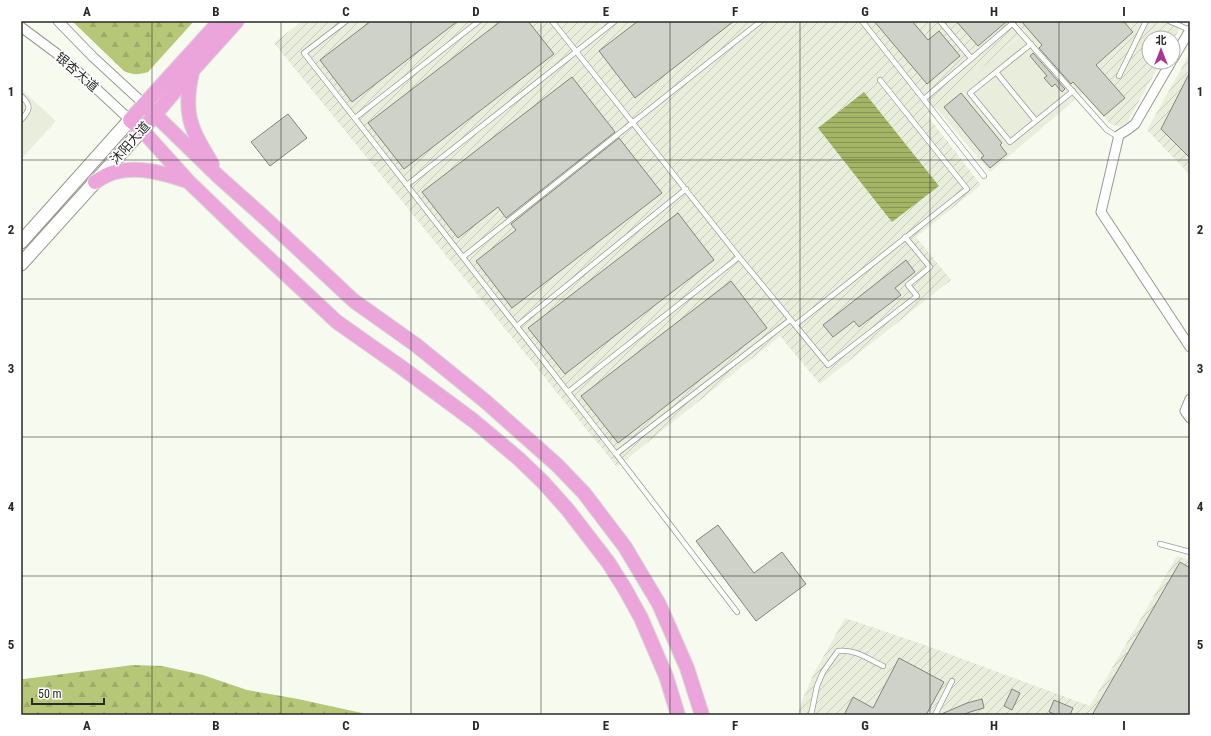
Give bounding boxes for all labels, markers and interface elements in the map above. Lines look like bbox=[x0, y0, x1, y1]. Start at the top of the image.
text: A bbox=[83, 4, 91, 19]
text: B bbox=[212, 4, 220, 19]
text: C bbox=[342, 4, 350, 19]
text: D bbox=[472, 4, 480, 19]
text: E bbox=[603, 4, 610, 19]
text: F bbox=[732, 4, 738, 19]
text: G bbox=[861, 4, 869, 19]
text: H bbox=[990, 4, 998, 19]
text: I bbox=[1122, 4, 1126, 19]
north arrow bbox=[1141, 30, 1181, 70]
text: 北 bbox=[1156, 34, 1167, 47]
street label: 银杏大道 bbox=[52, 49, 102, 95]
text: 1 bbox=[8, 84, 14, 99]
text: 1 bbox=[1197, 84, 1203, 99]
street label: 沐阳大道 bbox=[107, 119, 153, 167]
text: 2 bbox=[8, 222, 15, 237]
text: 2 bbox=[1197, 222, 1204, 237]
text: 3 bbox=[8, 361, 14, 376]
text: 3 bbox=[1197, 361, 1203, 376]
text: 4 bbox=[8, 499, 15, 514]
text: 4 bbox=[1197, 499, 1204, 514]
text: 5 bbox=[8, 637, 15, 652]
text: 5 bbox=[1197, 637, 1204, 652]
scale bar bbox=[32, 680, 104, 706]
text: 50 m bbox=[38, 687, 62, 701]
text: A bbox=[83, 718, 91, 733]
text: B bbox=[212, 718, 220, 733]
text: C bbox=[342, 718, 350, 733]
text: D bbox=[472, 718, 480, 733]
text: E bbox=[603, 718, 610, 733]
text: F bbox=[732, 718, 738, 733]
text: G bbox=[861, 718, 869, 733]
text: H bbox=[990, 718, 998, 733]
text: I bbox=[1122, 718, 1126, 733]

